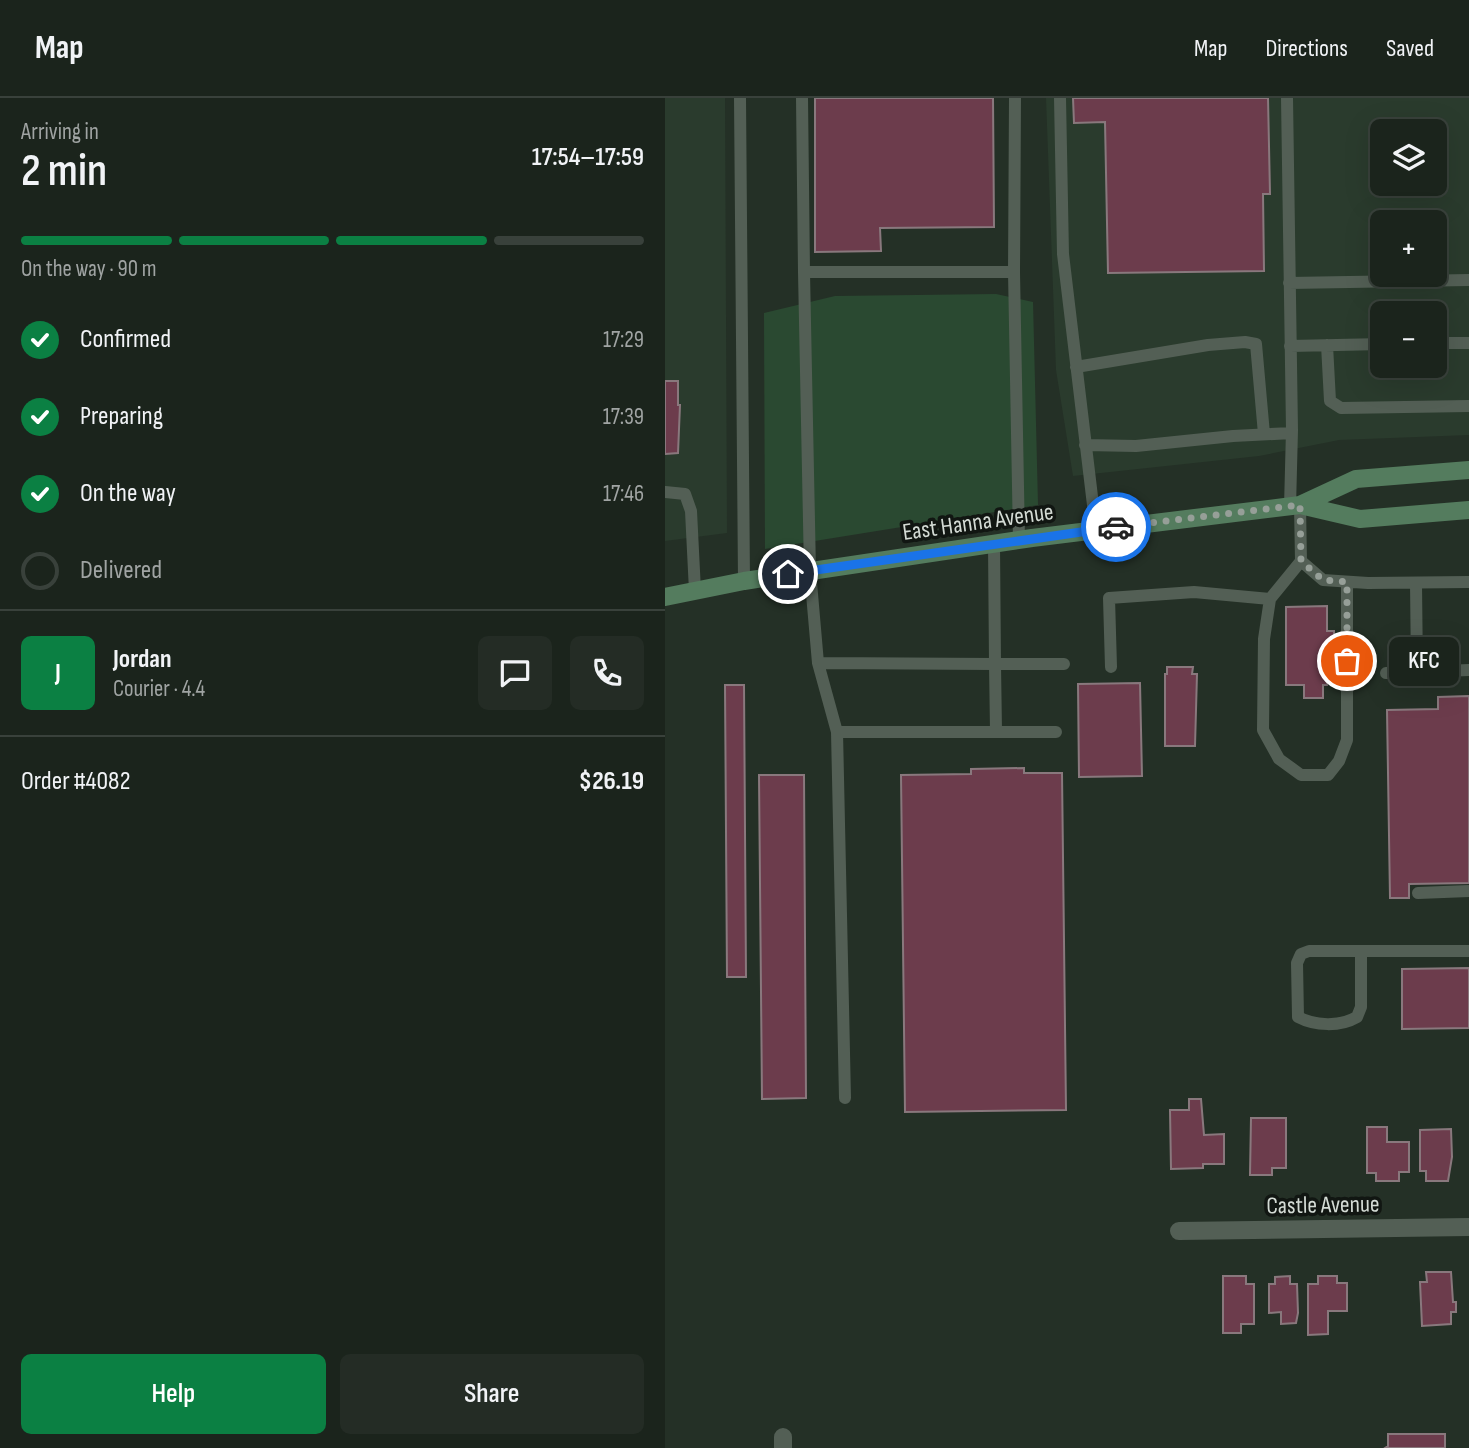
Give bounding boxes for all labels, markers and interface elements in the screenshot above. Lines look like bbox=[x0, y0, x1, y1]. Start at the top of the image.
text: Map bbox=[35, 28, 84, 68]
text: Map bbox=[1194, 34, 1227, 63]
text: Directions bbox=[1265, 34, 1348, 63]
text: Saved bbox=[1386, 34, 1434, 63]
text: Arriving in bbox=[21, 118, 99, 146]
map controls bbox=[1370, 119, 1447, 378]
button: layers bbox=[1370, 119, 1447, 196]
text: 17:54–17:59 bbox=[532, 142, 644, 173]
text: 2 min bbox=[21, 144, 107, 199]
button: + bbox=[1370, 210, 1447, 287]
text: On the way · 90 m bbox=[21, 255, 156, 283]
button: − bbox=[1370, 301, 1447, 378]
icon: check bbox=[21, 321, 59, 359]
text: Confirmed bbox=[80, 324, 171, 355]
text: 17:29 bbox=[603, 326, 644, 354]
icon: check bbox=[21, 398, 59, 436]
text: Preparing bbox=[80, 401, 163, 432]
text: 17:39 bbox=[603, 403, 644, 431]
icon: check bbox=[21, 475, 59, 513]
text: On the way bbox=[80, 478, 176, 509]
text: 17:46 bbox=[603, 480, 644, 508]
courier bbox=[1081, 492, 1151, 562]
street label: East Hanna Avenue bbox=[901, 497, 1055, 547]
icon: car bbox=[1097, 508, 1135, 546]
pin bbox=[758, 544, 818, 604]
text: Delivered bbox=[80, 555, 162, 586]
icon: home bbox=[769, 555, 807, 593]
pin bbox=[1317, 631, 1377, 691]
button: chat bbox=[478, 636, 552, 710]
button: phone bbox=[570, 636, 644, 710]
callout: KFC bbox=[1389, 636, 1459, 686]
icon: bag bbox=[1328, 642, 1366, 680]
text: Jordan bbox=[113, 644, 171, 675]
text: KFC bbox=[1408, 647, 1440, 675]
text: J bbox=[55, 658, 61, 689]
text: Courier · 4.4 bbox=[113, 675, 205, 703]
text: Order #4082 bbox=[21, 766, 131, 797]
text: $26.19 bbox=[579, 766, 644, 797]
street label: Castle Avenue bbox=[1266, 1190, 1380, 1220]
button: Help bbox=[21, 1354, 326, 1434]
button: Share bbox=[340, 1354, 644, 1434]

